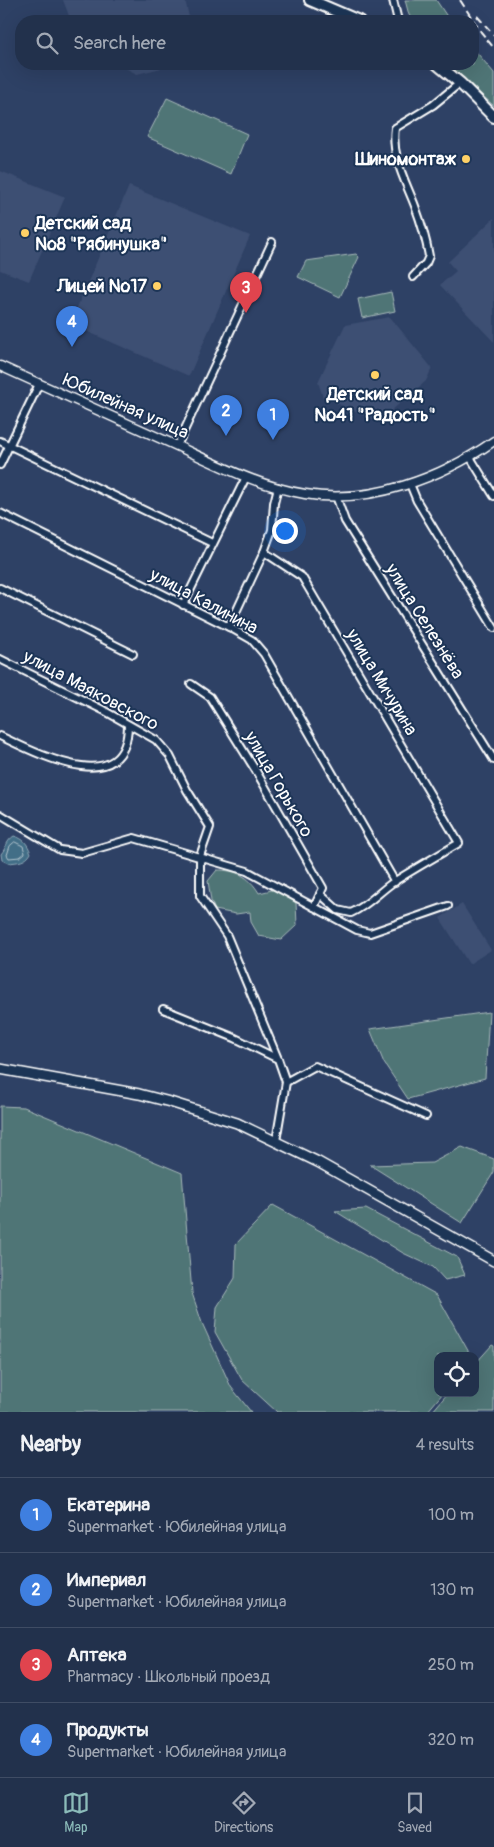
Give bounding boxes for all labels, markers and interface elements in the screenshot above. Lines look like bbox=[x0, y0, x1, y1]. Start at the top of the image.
search box bbox=[15, 15, 479, 70]
icon: search bbox=[33, 29, 61, 57]
text: Search here bbox=[73, 31, 166, 55]
place label: Шиномонтаж bbox=[354, 148, 456, 171]
marker: Шиномонтаж bbox=[460, 153, 472, 165]
place label: Детский сад №8 "Рябинушка" bbox=[34, 212, 167, 256]
marker: Детский сад №8 "Рябинушка" bbox=[19, 227, 31, 239]
pin: 3 bbox=[230, 272, 262, 313]
place label: Лицей №17 bbox=[56, 275, 147, 298]
marker: Лицей №17 bbox=[151, 280, 163, 292]
pin: 4 bbox=[56, 306, 88, 347]
street label: Юбилейная улица bbox=[59, 368, 192, 444]
marker: Детский сад №41 "Радость" bbox=[369, 369, 381, 381]
place label: Детский сад №41 "Радость" bbox=[314, 383, 436, 427]
pin: 2 bbox=[210, 395, 242, 436]
pin: 1 bbox=[257, 399, 289, 440]
your location bbox=[272, 518, 298, 544]
street label: улица Селезнёва bbox=[379, 558, 469, 683]
street label: улица Калинина bbox=[145, 563, 262, 640]
street label: улица Мичурина bbox=[340, 624, 422, 740]
street label: улица Маяковского bbox=[18, 645, 163, 736]
street label: улица Горького bbox=[238, 726, 318, 842]
map controls bbox=[434, 1352, 479, 1397]
button: locate bbox=[434, 1352, 479, 1397]
text: Nearby bbox=[20, 1431, 81, 1458]
text: 4 results bbox=[416, 1435, 474, 1455]
text: Екатерина bbox=[67, 1493, 150, 1517]
text: 1 bbox=[33, 1505, 39, 1525]
text: 100 m bbox=[428, 1505, 474, 1525]
text: Supermarket · Юбилейная улица bbox=[67, 1517, 286, 1537]
text: Империал bbox=[67, 1568, 146, 1592]
text: 2 bbox=[32, 1580, 40, 1600]
text: 130 m bbox=[430, 1580, 474, 1600]
text: Supermarket · Юбилейная улица bbox=[67, 1592, 286, 1612]
text: Аптека bbox=[67, 1643, 127, 1667]
text: 3 bbox=[32, 1655, 40, 1675]
text: 250 m bbox=[428, 1655, 474, 1675]
text: Pharmacy · Школьный проезд bbox=[67, 1667, 270, 1687]
text: Продукты bbox=[67, 1718, 149, 1742]
text: 4 bbox=[31, 1730, 41, 1750]
text: 320 m bbox=[428, 1730, 474, 1750]
text: Supermarket · Юбилейная улица bbox=[67, 1742, 286, 1762]
tab: Map bbox=[62, 1789, 90, 1836]
tab: Directions bbox=[214, 1789, 273, 1836]
tab: Saved bbox=[397, 1789, 432, 1836]

